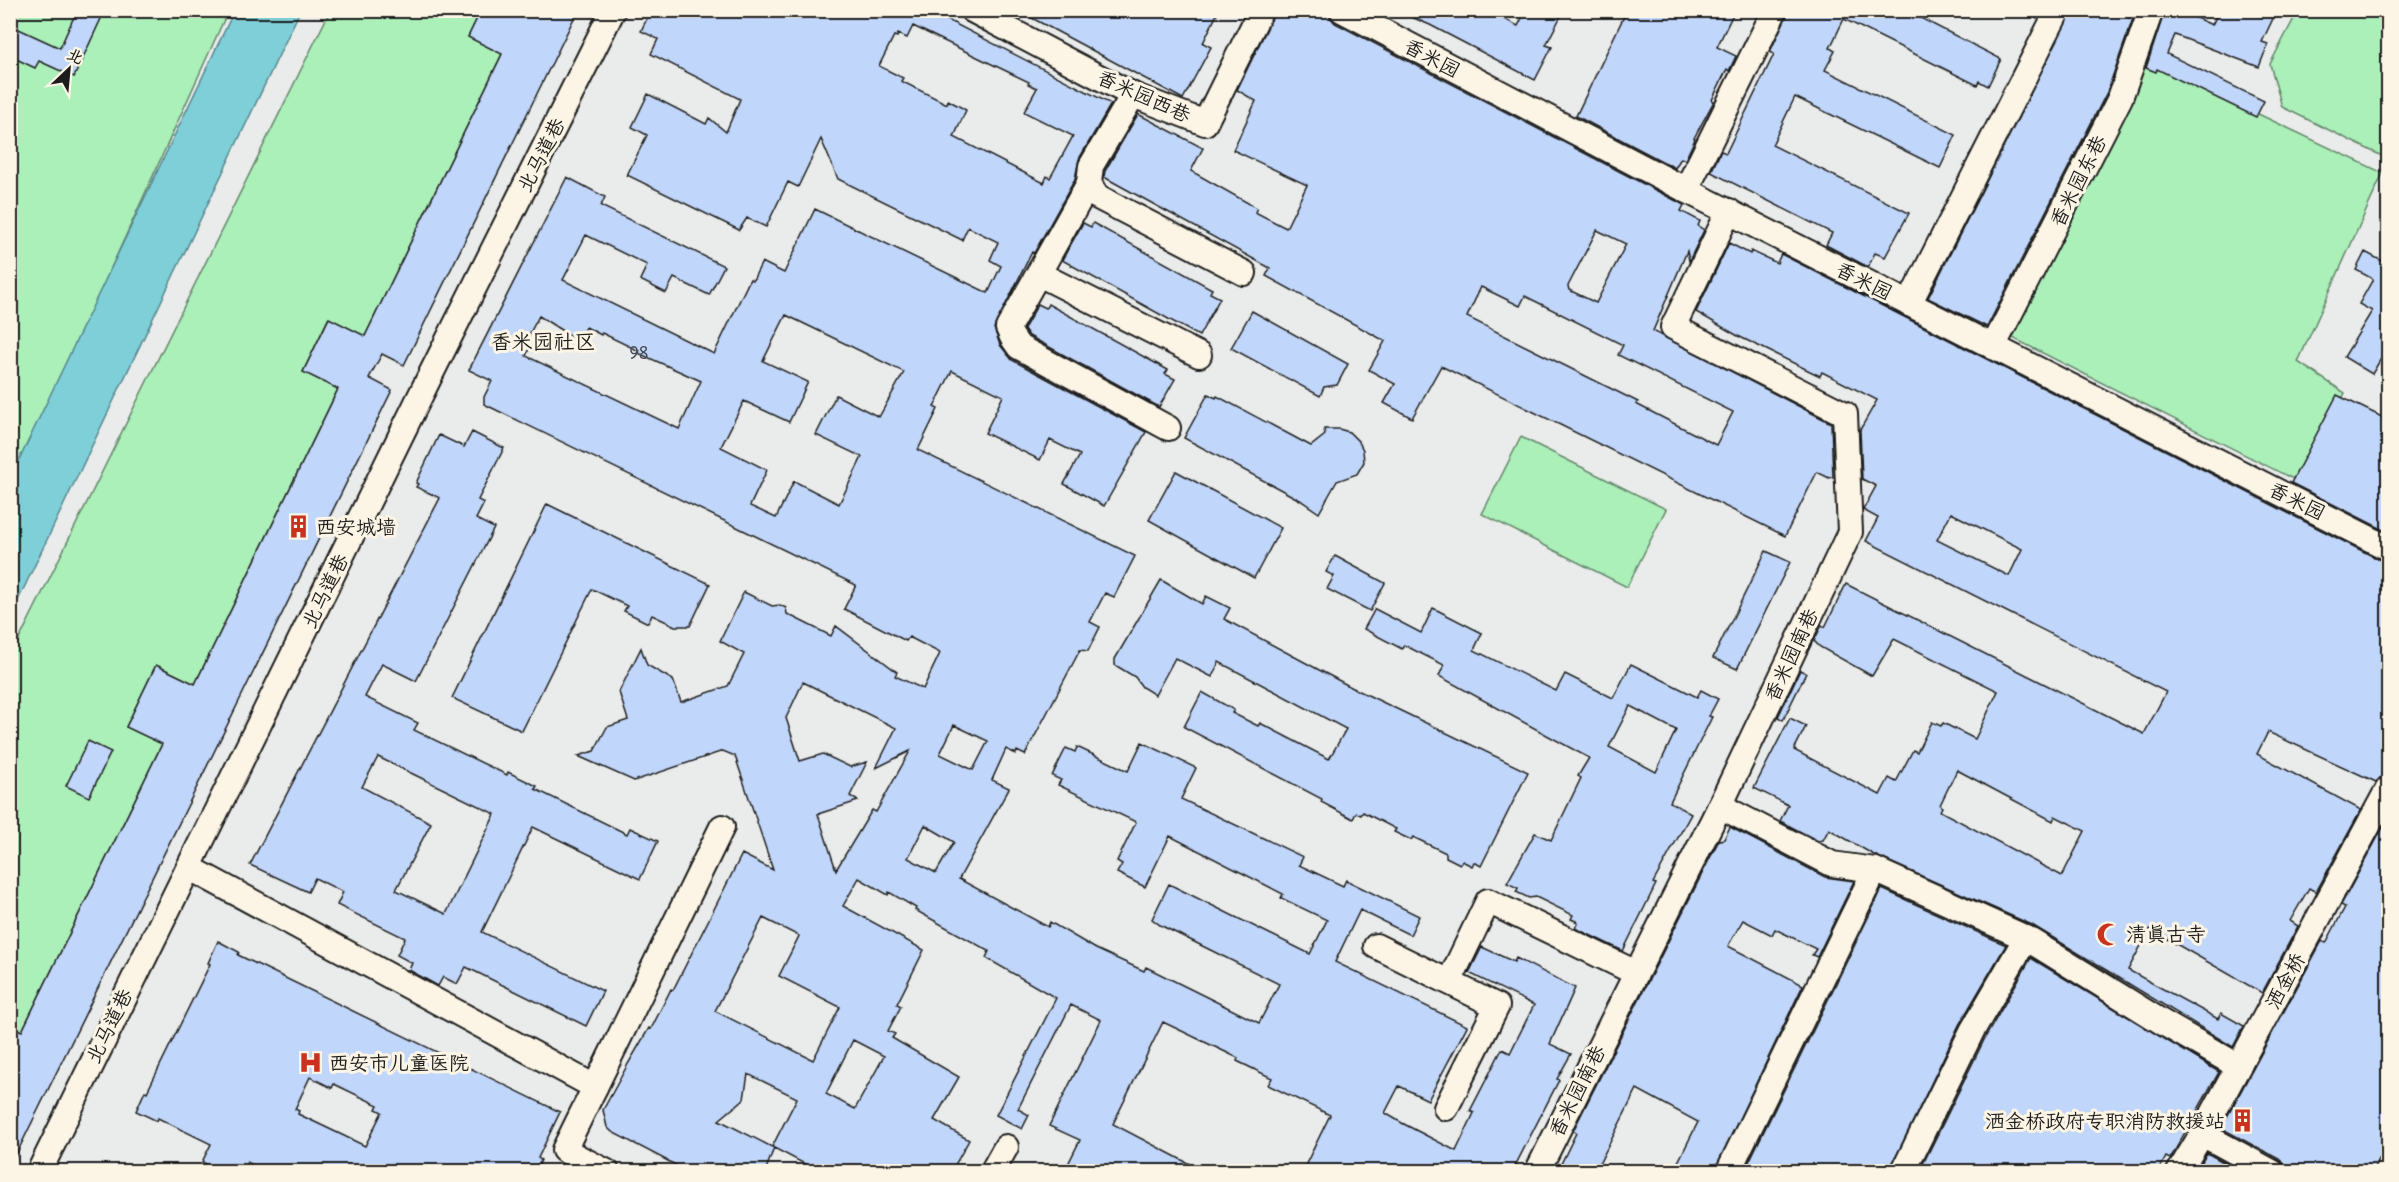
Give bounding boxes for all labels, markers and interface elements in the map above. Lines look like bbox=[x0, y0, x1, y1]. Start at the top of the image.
street label: 香米园 bbox=[1399, 30, 1466, 84]
north arrow bbox=[39, 39, 99, 99]
text: 北 bbox=[64, 40, 88, 69]
street label: 香米园西巷 bbox=[1093, 61, 1197, 130]
street label: 北马道巷 bbox=[509, 111, 572, 197]
street label: 香米园东巷 bbox=[2041, 128, 2114, 232]
street label: 香米园 bbox=[1831, 253, 1898, 307]
district label: 香米园社区 bbox=[491, 324, 596, 356]
house number: 98 bbox=[629, 340, 649, 364]
street label: 香米园 bbox=[2264, 473, 2331, 527]
place label: 西安城墙 bbox=[316, 511, 396, 541]
building icon: 西安城墙 bbox=[285, 514, 311, 540]
street label: 北马道巷 bbox=[293, 547, 356, 633]
street label: 香米园南巷 bbox=[1755, 602, 1825, 706]
place label: 清真古寺 bbox=[2126, 918, 2206, 948]
mosque icon: 清真古寺 bbox=[2095, 921, 2121, 947]
street label: 洒金桥 bbox=[2257, 947, 2311, 1014]
street label: 北马道巷 bbox=[77, 982, 140, 1068]
street label: 香米园南巷 bbox=[1540, 1038, 1613, 1142]
place label: 西安市儿童医院 bbox=[329, 1047, 469, 1077]
hospital icon: 西安市儿童医院 bbox=[298, 1050, 324, 1076]
place label: 洒金桥政府专职消防救援站 bbox=[1985, 1105, 2225, 1135]
building icon: 洒金桥政府专职消防救援站 bbox=[2230, 1108, 2256, 1134]

